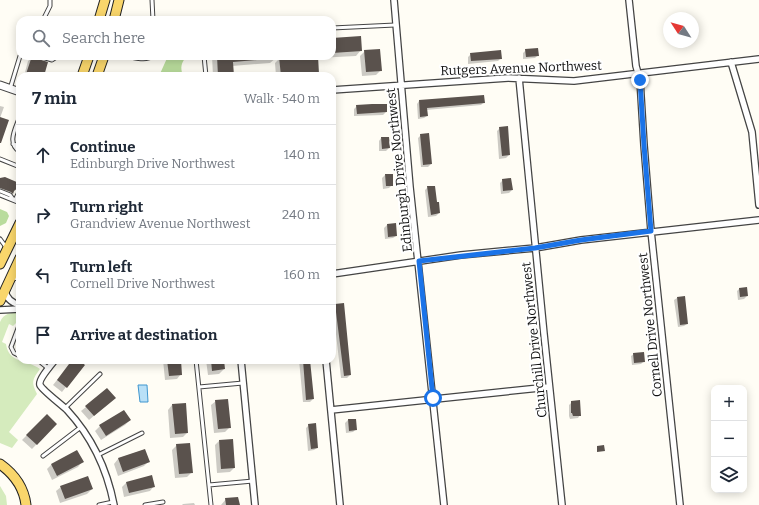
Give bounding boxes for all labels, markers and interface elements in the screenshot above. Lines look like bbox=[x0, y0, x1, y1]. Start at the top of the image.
north arrow bbox=[663, 12, 699, 48]
search box bbox=[16, 16, 336, 60]
icon: search bbox=[30, 27, 52, 49]
text: Search here bbox=[62, 29, 145, 47]
street label: Rutgers Avenue Northwest bbox=[440, 58, 602, 78]
route end bbox=[631, 71, 649, 89]
street label: Edinburgh Drive Northwest bbox=[383, 87, 415, 253]
text: 7 min bbox=[32, 88, 77, 109]
text: Walk · 540 m bbox=[244, 91, 320, 106]
text: Continue bbox=[70, 138, 136, 156]
icon: ahead bbox=[32, 144, 54, 166]
text: 140 m bbox=[284, 147, 320, 162]
text: Edinburgh Drive Northwest bbox=[70, 156, 235, 171]
text: Turn right bbox=[70, 198, 143, 216]
icon: right bbox=[32, 204, 54, 226]
text: 240 m bbox=[282, 207, 320, 222]
text: Grandview Avenue Northwest bbox=[70, 216, 250, 231]
street label: Cornell Drive Northwest bbox=[635, 252, 665, 398]
text: Turn left bbox=[70, 258, 132, 276]
street label: Churchill Drive Northwest bbox=[518, 261, 550, 419]
icon: left bbox=[32, 264, 54, 286]
text: 160 m bbox=[284, 267, 320, 282]
text: Cornell Drive Northwest bbox=[70, 276, 215, 291]
icon: arrive bbox=[32, 324, 54, 346]
text: Arrive at destination bbox=[70, 326, 217, 344]
map controls bbox=[711, 385, 747, 493]
button: + bbox=[711, 385, 747, 421]
route start bbox=[424, 389, 442, 407]
button: − bbox=[711, 421, 747, 457]
button: layers bbox=[711, 457, 747, 493]

